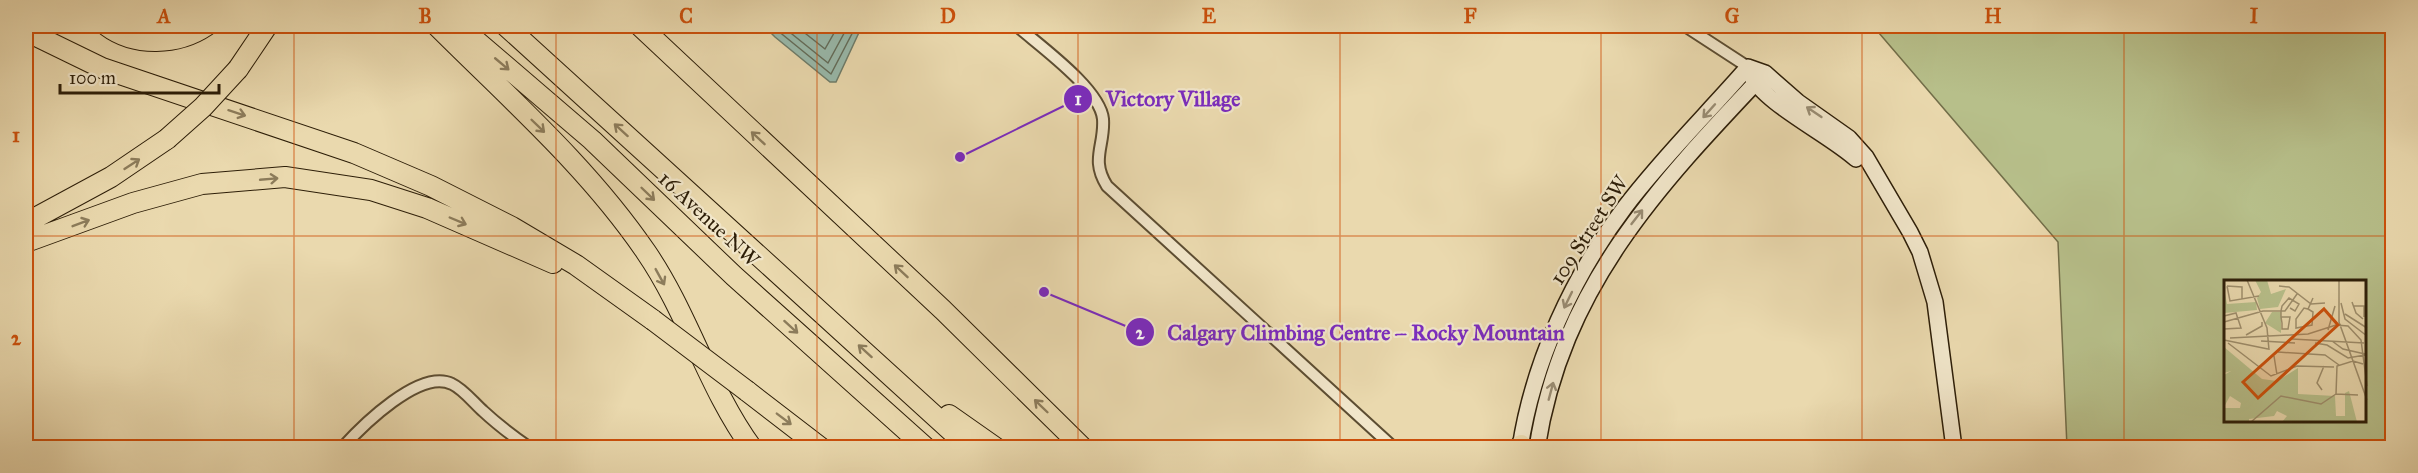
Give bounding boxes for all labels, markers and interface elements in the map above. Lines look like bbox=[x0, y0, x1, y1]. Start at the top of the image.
text: A bbox=[155, 4, 171, 28]
text: B bbox=[418, 4, 432, 28]
text: C bbox=[679, 4, 693, 28]
text: D bbox=[940, 4, 956, 28]
text: E bbox=[1202, 4, 1217, 28]
text: F bbox=[1463, 4, 1477, 28]
text: G bbox=[1725, 4, 1740, 28]
text: H bbox=[1984, 4, 2002, 28]
text: I bbox=[2250, 4, 2259, 28]
scale bar bbox=[60, 57, 219, 95]
one-way arrow bbox=[494, 57, 509, 71]
text: 100 m bbox=[69, 67, 116, 89]
callout: Victory Village bbox=[1063, 79, 1252, 119]
text: Victory Village bbox=[1105, 85, 1240, 112]
text: 1 bbox=[1074, 88, 1082, 110]
one-way arrow bbox=[1702, 103, 1716, 118]
one-way arrow bbox=[1805, 106, 1822, 119]
one-way arrow bbox=[227, 108, 246, 119]
one-way arrow bbox=[531, 119, 546, 133]
text: 1 bbox=[12, 123, 20, 147]
one-way arrow bbox=[614, 123, 629, 137]
one-way arrow bbox=[751, 131, 766, 145]
one-way arrow bbox=[123, 157, 140, 170]
street label: 16 Avenue NW bbox=[653, 166, 766, 273]
street label: 109 Street SW bbox=[1544, 170, 1635, 289]
one-way arrow bbox=[259, 173, 279, 184]
one-way arrow bbox=[640, 186, 655, 200]
one-way arrow bbox=[1630, 209, 1643, 225]
one-way arrow bbox=[448, 216, 466, 227]
one-way arrow bbox=[71, 217, 90, 228]
one-way arrow bbox=[894, 264, 909, 278]
one-way arrow bbox=[654, 268, 666, 285]
inset map bbox=[2224, 280, 2367, 422]
one-way arrow bbox=[1562, 291, 1574, 309]
callout: Calgary Climbing Centre – Rocky Mountain bbox=[1125, 312, 1577, 352]
text: Calgary Climbing Centre – Rocky Mountain bbox=[1167, 319, 1565, 346]
one-way arrow bbox=[783, 320, 798, 334]
text: 2 bbox=[1136, 322, 1146, 344]
text: 2 bbox=[11, 326, 22, 350]
one-way arrow bbox=[858, 344, 873, 358]
one-way arrow bbox=[1545, 382, 1557, 401]
one-way arrow bbox=[1034, 399, 1049, 414]
one-way arrow bbox=[775, 413, 791, 425]

